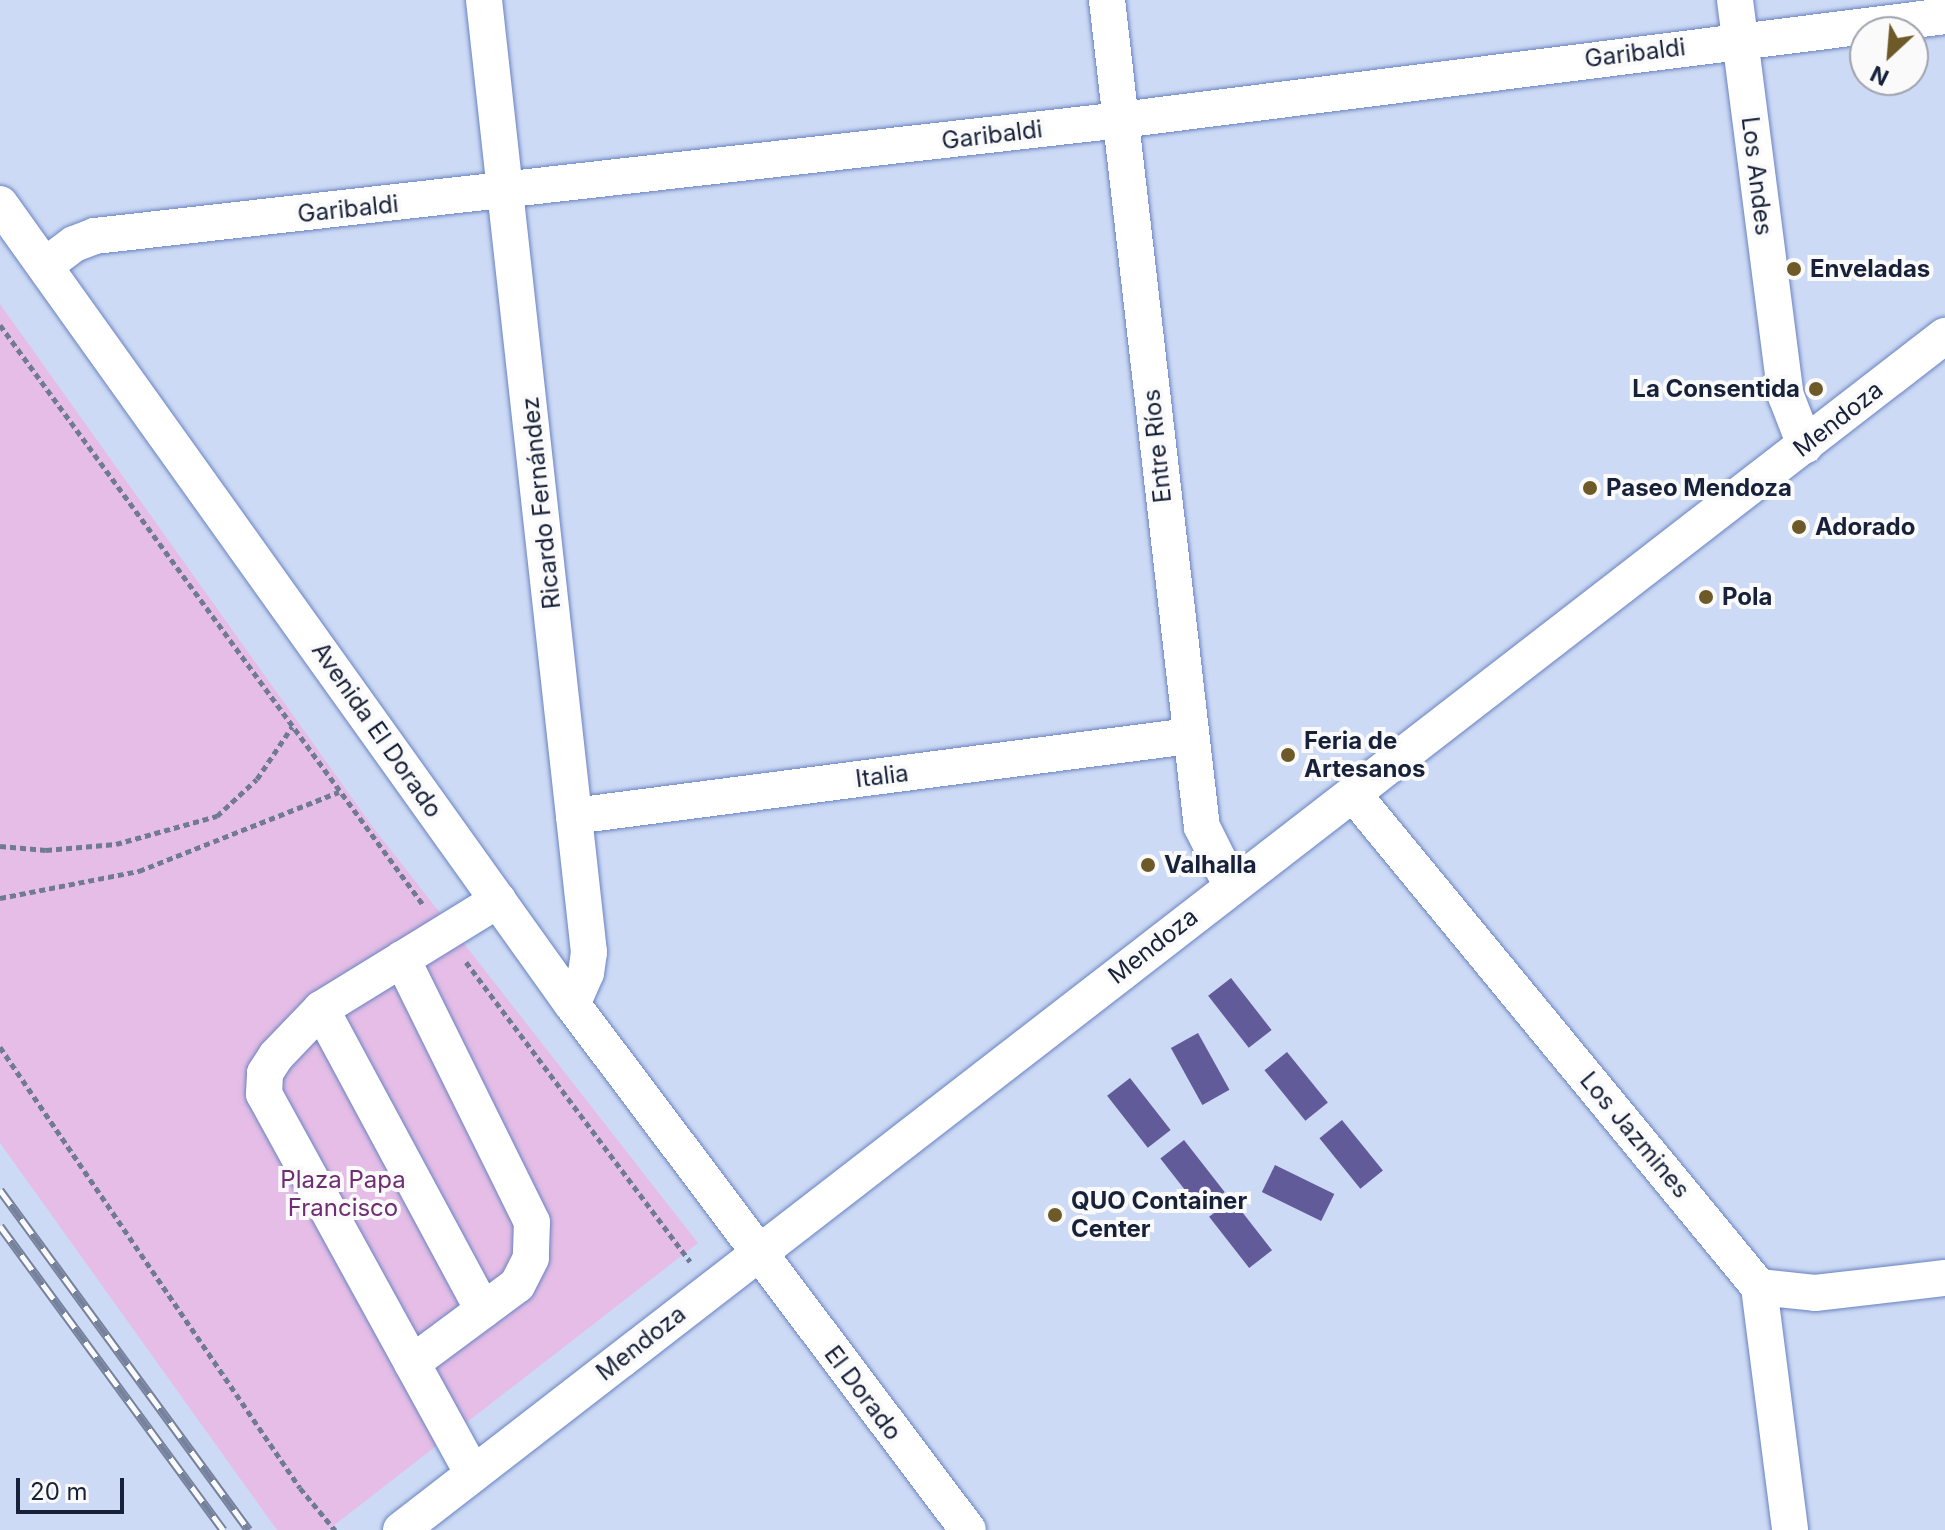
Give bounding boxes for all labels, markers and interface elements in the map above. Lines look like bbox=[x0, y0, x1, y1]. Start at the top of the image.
north arrow bbox=[1849, 16, 1929, 96]
street label: Garibaldi bbox=[1583, 33, 1687, 73]
text: N bbox=[1866, 60, 1893, 91]
street label: Garibaldi bbox=[940, 115, 1044, 155]
street label: Los Andes bbox=[1735, 115, 1779, 237]
street label: Garibaldi bbox=[296, 189, 400, 229]
place label: Enveladas bbox=[1810, 255, 1930, 283]
marker: Enveladas bbox=[1785, 260, 1803, 278]
place label: La Consentida bbox=[1632, 375, 1800, 403]
street label: Mendoza bbox=[1788, 375, 1888, 463]
marker: La Consentida bbox=[1807, 380, 1825, 398]
street label: Entre Ríos bbox=[1137, 388, 1177, 504]
street label: Ricardo Fernández bbox=[516, 395, 566, 611]
place label: Paseo Mendoza bbox=[1606, 474, 1792, 502]
marker: Paseo Mendoza bbox=[1581, 479, 1599, 497]
place label: Adorado bbox=[1815, 513, 1915, 541]
marker: Adorado bbox=[1790, 518, 1808, 536]
place label: Pola bbox=[1722, 583, 1773, 611]
marker: Pola bbox=[1697, 588, 1715, 606]
street label: Avenida El Dorado bbox=[306, 637, 448, 823]
place label: Feria de Artesanos bbox=[1304, 727, 1425, 783]
marker: Feria de Artesanos bbox=[1279, 746, 1297, 764]
street label: Italia bbox=[854, 758, 910, 794]
place label: Valhalla bbox=[1164, 851, 1257, 879]
marker: Valhalla bbox=[1139, 856, 1157, 874]
street label: Mendoza bbox=[1103, 902, 1203, 990]
street label: Los Jazmines bbox=[1574, 1066, 1696, 1204]
park label: Plaza Papa Francisco bbox=[280, 1166, 406, 1222]
place label: QUO Container Center bbox=[1071, 1187, 1247, 1243]
marker: QUO Container Center bbox=[1046, 1206, 1064, 1224]
street label: Mendoza bbox=[591, 1299, 691, 1387]
street label: El Dorado bbox=[818, 1340, 908, 1446]
scale bar bbox=[20, 1462, 128, 1512]
text: 20 m bbox=[30, 1477, 88, 1506]

